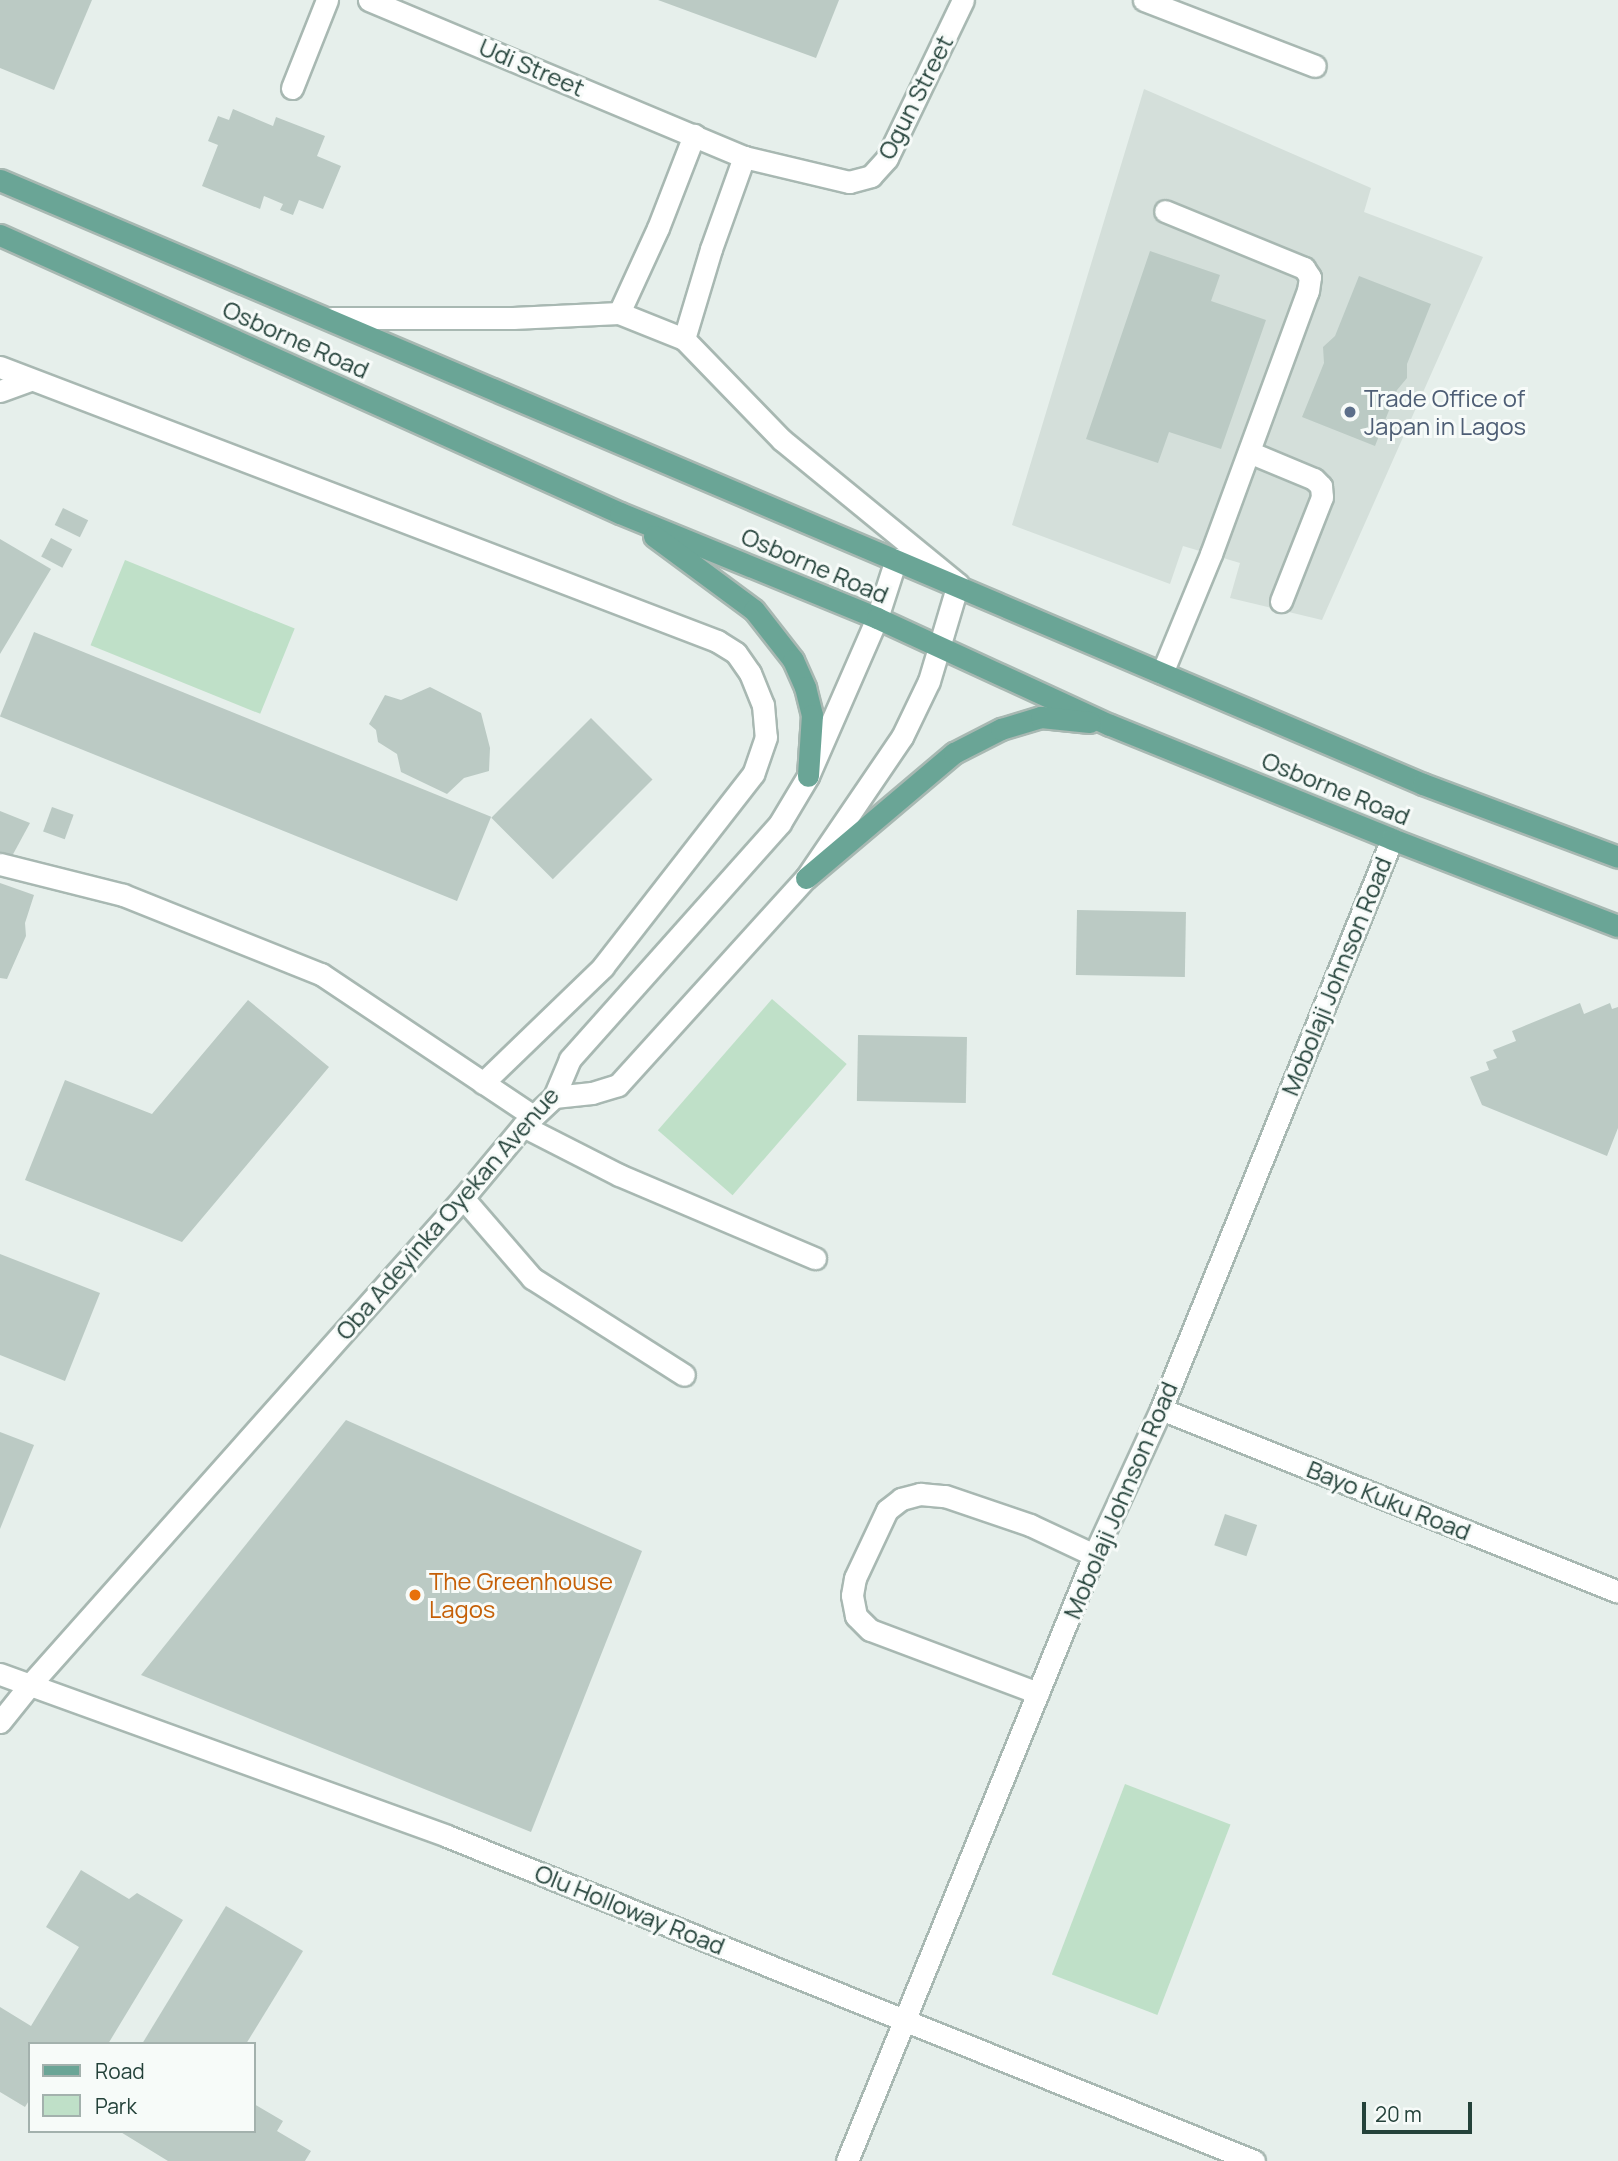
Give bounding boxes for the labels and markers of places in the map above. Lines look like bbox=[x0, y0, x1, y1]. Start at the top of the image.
place label: Trade Office of Japan in Lagos bbox=[1364, 384, 1526, 440]
marker: Trade Office of Japan in Lagos bbox=[1342, 404, 1358, 420]
place label: The Greenhouse Lagos bbox=[429, 1567, 613, 1623]
marker: The Greenhouse Lagos bbox=[407, 1587, 423, 1603]

